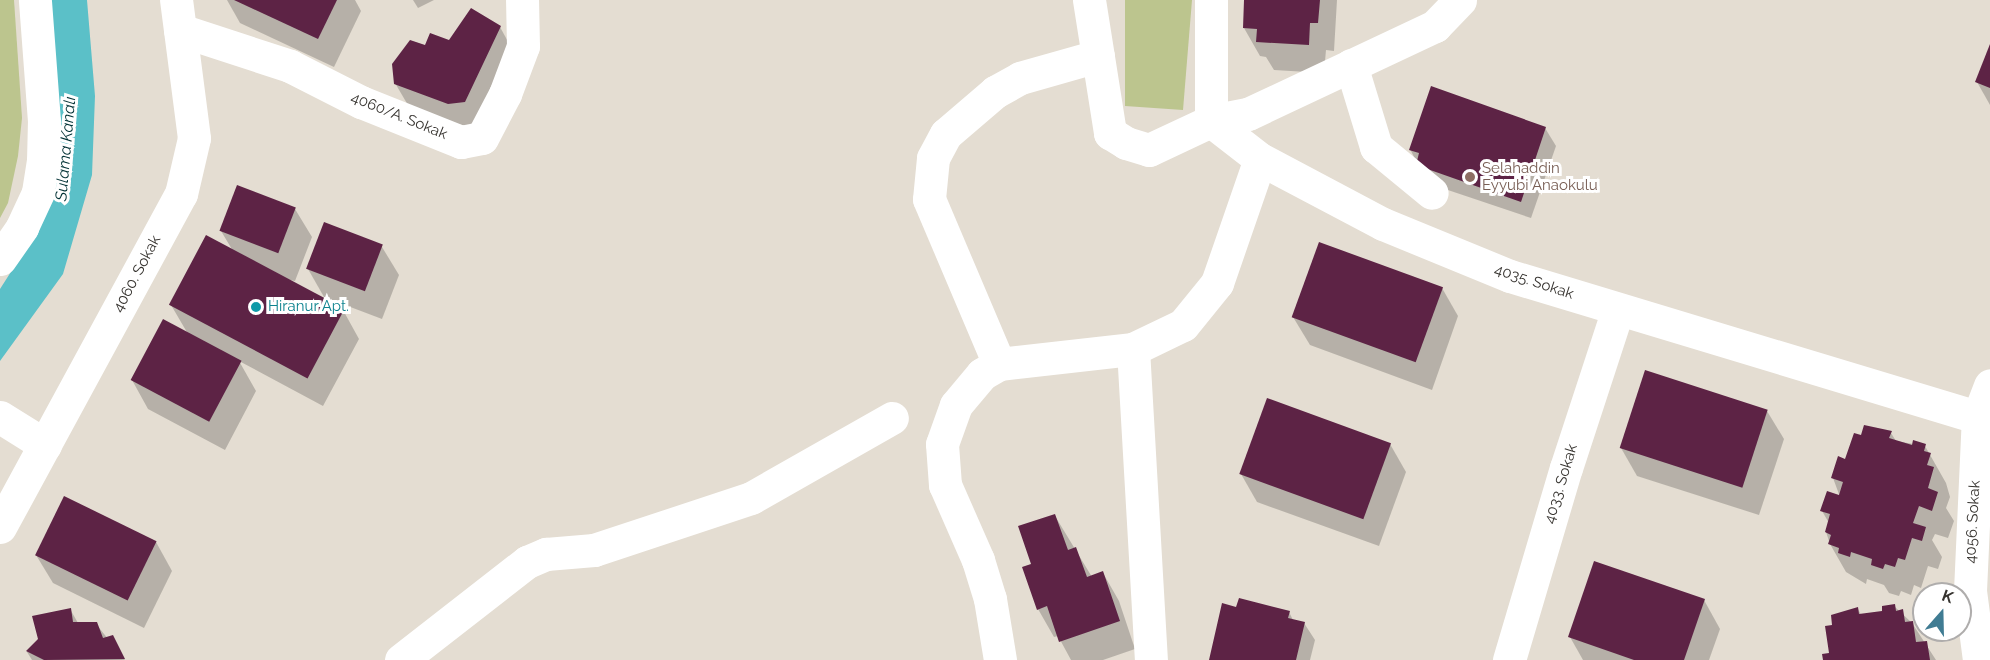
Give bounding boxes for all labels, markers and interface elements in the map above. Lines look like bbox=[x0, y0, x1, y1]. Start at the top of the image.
street label: 4060/A. Sokak bbox=[348, 89, 450, 143]
water label: Sulama Kanalı bbox=[52, 96, 80, 202]
place label: Selahaddin Eyyubi Anaokulu bbox=[1482, 159, 1598, 194]
marker: Selahaddin Eyyubi Anaokulu bbox=[1463, 170, 1477, 184]
street label: 4060. Sokak bbox=[109, 233, 165, 315]
street label: 4035. Sokak bbox=[1492, 261, 1576, 303]
place label: Hiranur Apt. bbox=[268, 298, 350, 316]
marker: Hiranur Apt. bbox=[249, 300, 263, 314]
street label: 4033. Sokak bbox=[1540, 442, 1582, 526]
street label: 4056. Sokak bbox=[1962, 480, 1984, 564]
north arrow bbox=[1912, 582, 1972, 642]
text: K bbox=[1939, 586, 1956, 607]

